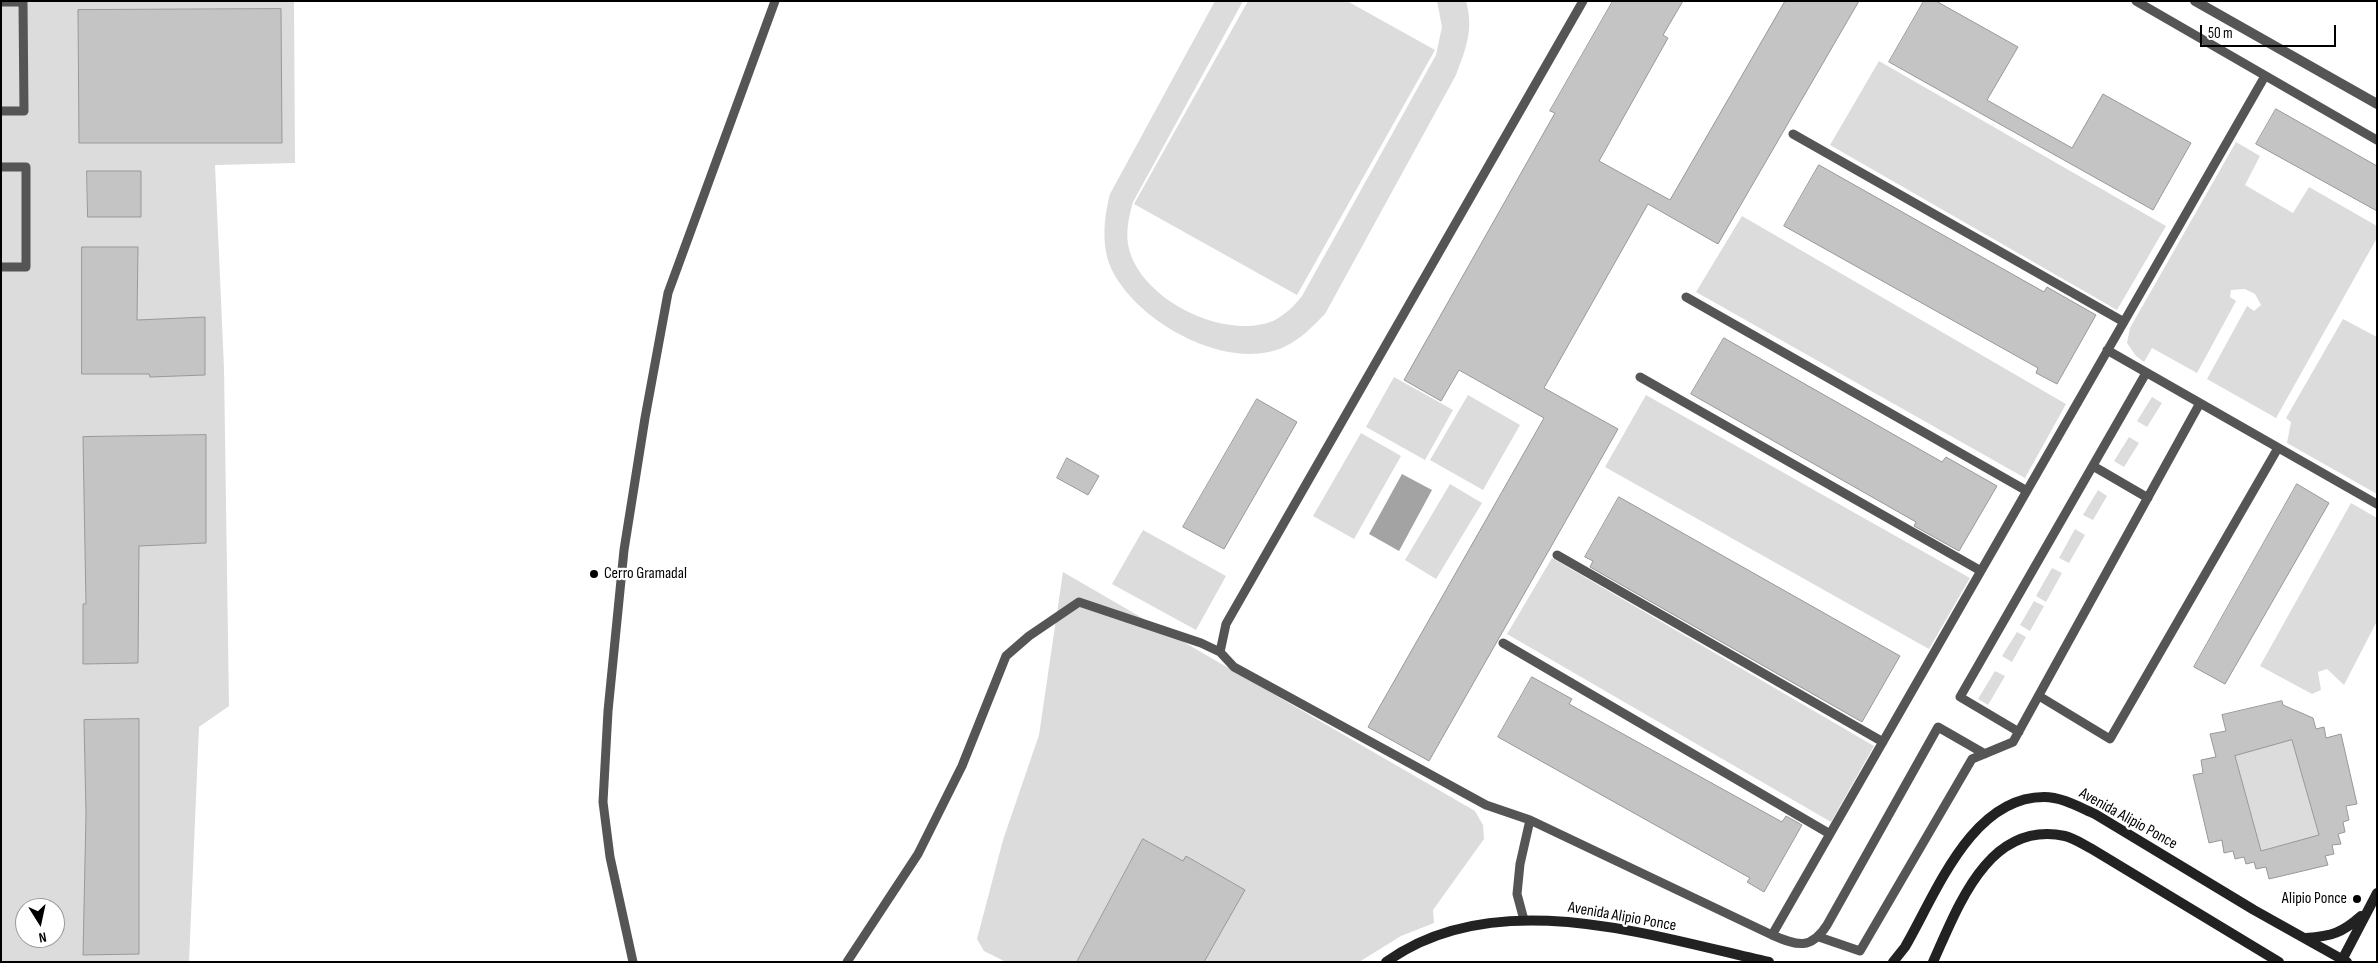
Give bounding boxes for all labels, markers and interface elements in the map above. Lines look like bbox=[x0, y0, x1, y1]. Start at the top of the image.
scale bar bbox=[2203, 15, 2339, 47]
text: 50 m bbox=[2208, 24, 2233, 43]
place label: Cerro Gramadal bbox=[604, 564, 687, 584]
marker: Cerro Gramadal bbox=[588, 568, 600, 580]
street label: Avenida Alipio Ponce bbox=[2075, 784, 2181, 854]
place label: Alipio Ponce bbox=[2282, 889, 2347, 909]
marker: Alipio Ponce bbox=[2351, 893, 2363, 905]
north arrow bbox=[15, 898, 65, 948]
street label: Avenida Alipio Ponce bbox=[1566, 898, 1678, 936]
text: N bbox=[37, 928, 48, 946]

